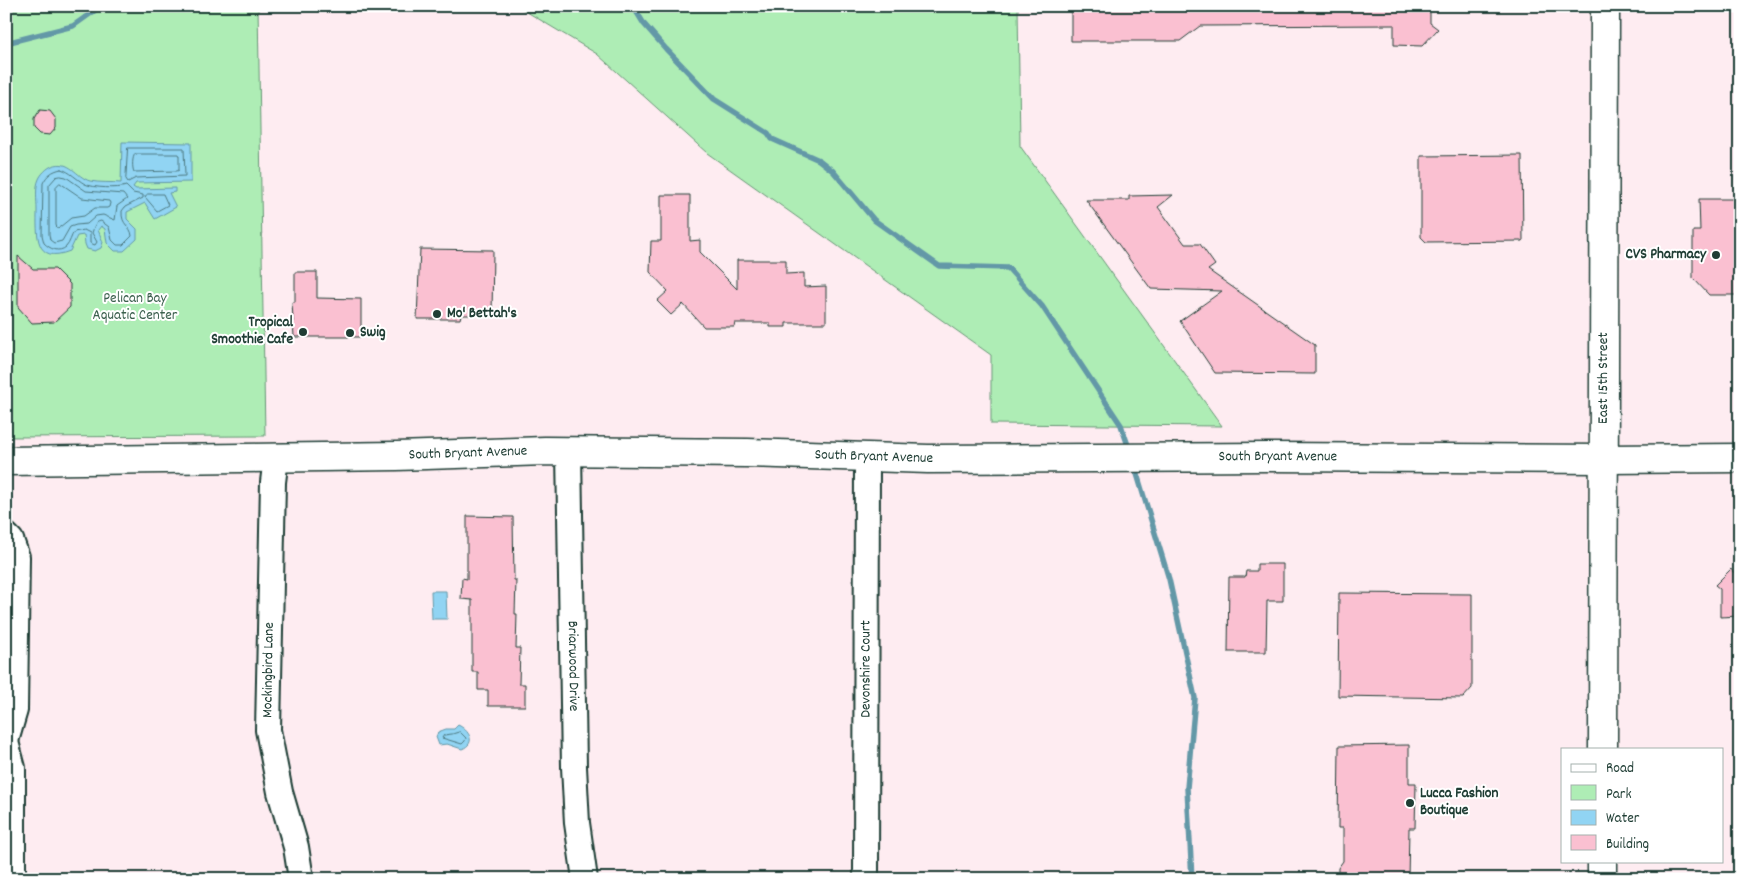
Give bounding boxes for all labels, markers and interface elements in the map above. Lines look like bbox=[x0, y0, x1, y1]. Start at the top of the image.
place label: CVS Pharmacy bbox=[1626, 244, 1707, 266]
marker: CVS Pharmacy bbox=[1710, 249, 1722, 261]
park label: Pelican Bay Aquatic Center bbox=[93, 288, 178, 327]
place label: Mo' Bettah's bbox=[447, 303, 517, 325]
marker: Mo' Bettah's bbox=[431, 308, 443, 320]
place label: Tropical Smoothie Cafe bbox=[211, 312, 293, 351]
place label: Swig bbox=[360, 322, 386, 344]
marker: Tropical Smoothie Cafe bbox=[297, 326, 309, 338]
marker: Swig bbox=[344, 327, 356, 339]
street label: East 15th Street bbox=[1593, 332, 1615, 424]
street label: South Bryant Avenue bbox=[408, 441, 528, 467]
street label: South Bryant Avenue bbox=[814, 444, 933, 470]
street label: South Bryant Avenue bbox=[1218, 446, 1337, 468]
street label: Devonshire Court bbox=[855, 620, 878, 718]
street label: Mockingbird Lane bbox=[257, 621, 281, 718]
street label: Briarwood Drive bbox=[561, 621, 584, 712]
legend bbox=[1561, 748, 1724, 862]
text: Road bbox=[1606, 758, 1634, 780]
place label: Lucca Fashion Boutique bbox=[1420, 783, 1498, 822]
text: Park bbox=[1606, 784, 1632, 806]
marker: Lucca Fashion Boutique bbox=[1404, 797, 1416, 809]
text: Water bbox=[1606, 808, 1640, 830]
text: Building bbox=[1606, 834, 1649, 856]

